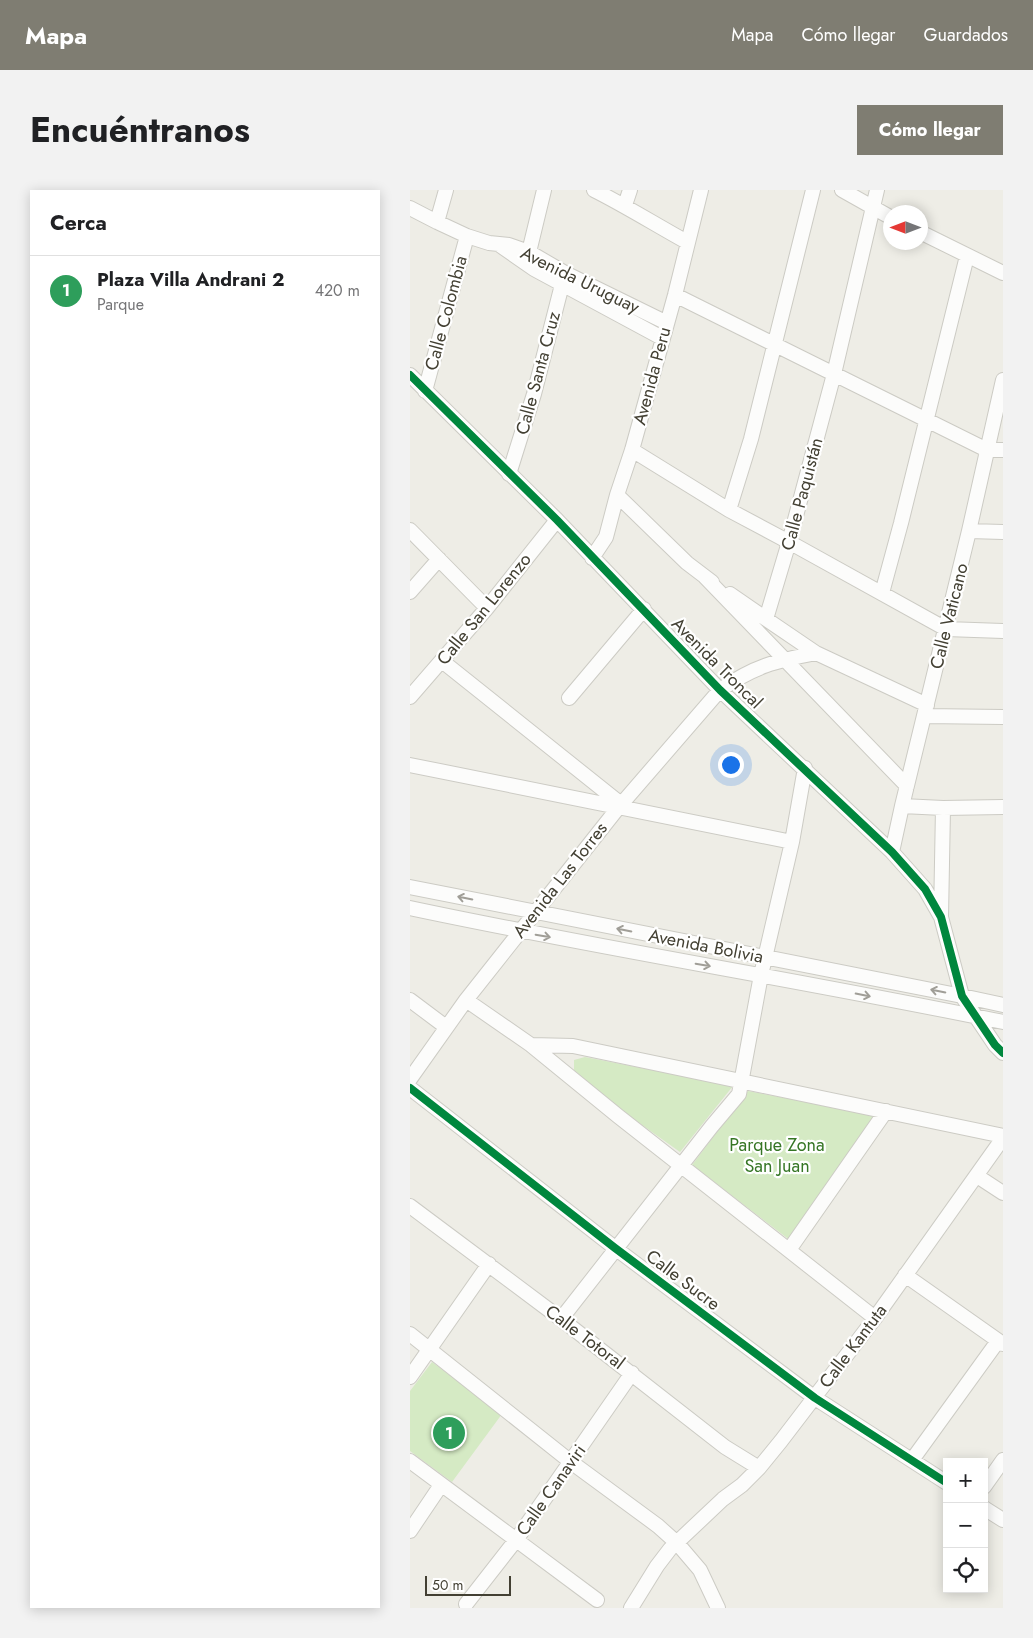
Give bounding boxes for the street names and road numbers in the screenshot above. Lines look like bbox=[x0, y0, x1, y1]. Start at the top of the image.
street label: Avenida Uruguay bbox=[516, 240, 644, 320]
street label: Calle Colombia bbox=[418, 253, 474, 373]
street label: Calle Santa Cruz bbox=[509, 308, 567, 437]
street label: Avenida Peru bbox=[626, 324, 678, 428]
street label: Calle Paquistán bbox=[774, 435, 830, 553]
street label: Calle San Lorenzo bbox=[431, 547, 538, 671]
street label: Calle Vaticano bbox=[923, 560, 975, 672]
street label: Avenida Troncal bbox=[665, 611, 769, 715]
street label: Avenida Las Torres bbox=[506, 817, 614, 943]
street label: Avenida Bolivia bbox=[646, 922, 766, 970]
street label: Calle Sucre bbox=[640, 1243, 726, 1317]
street label: Calle Totoral bbox=[540, 1298, 630, 1376]
street label: Calle Kantuta bbox=[813, 1299, 893, 1393]
street label: Calle Canaviri bbox=[510, 1439, 592, 1541]

